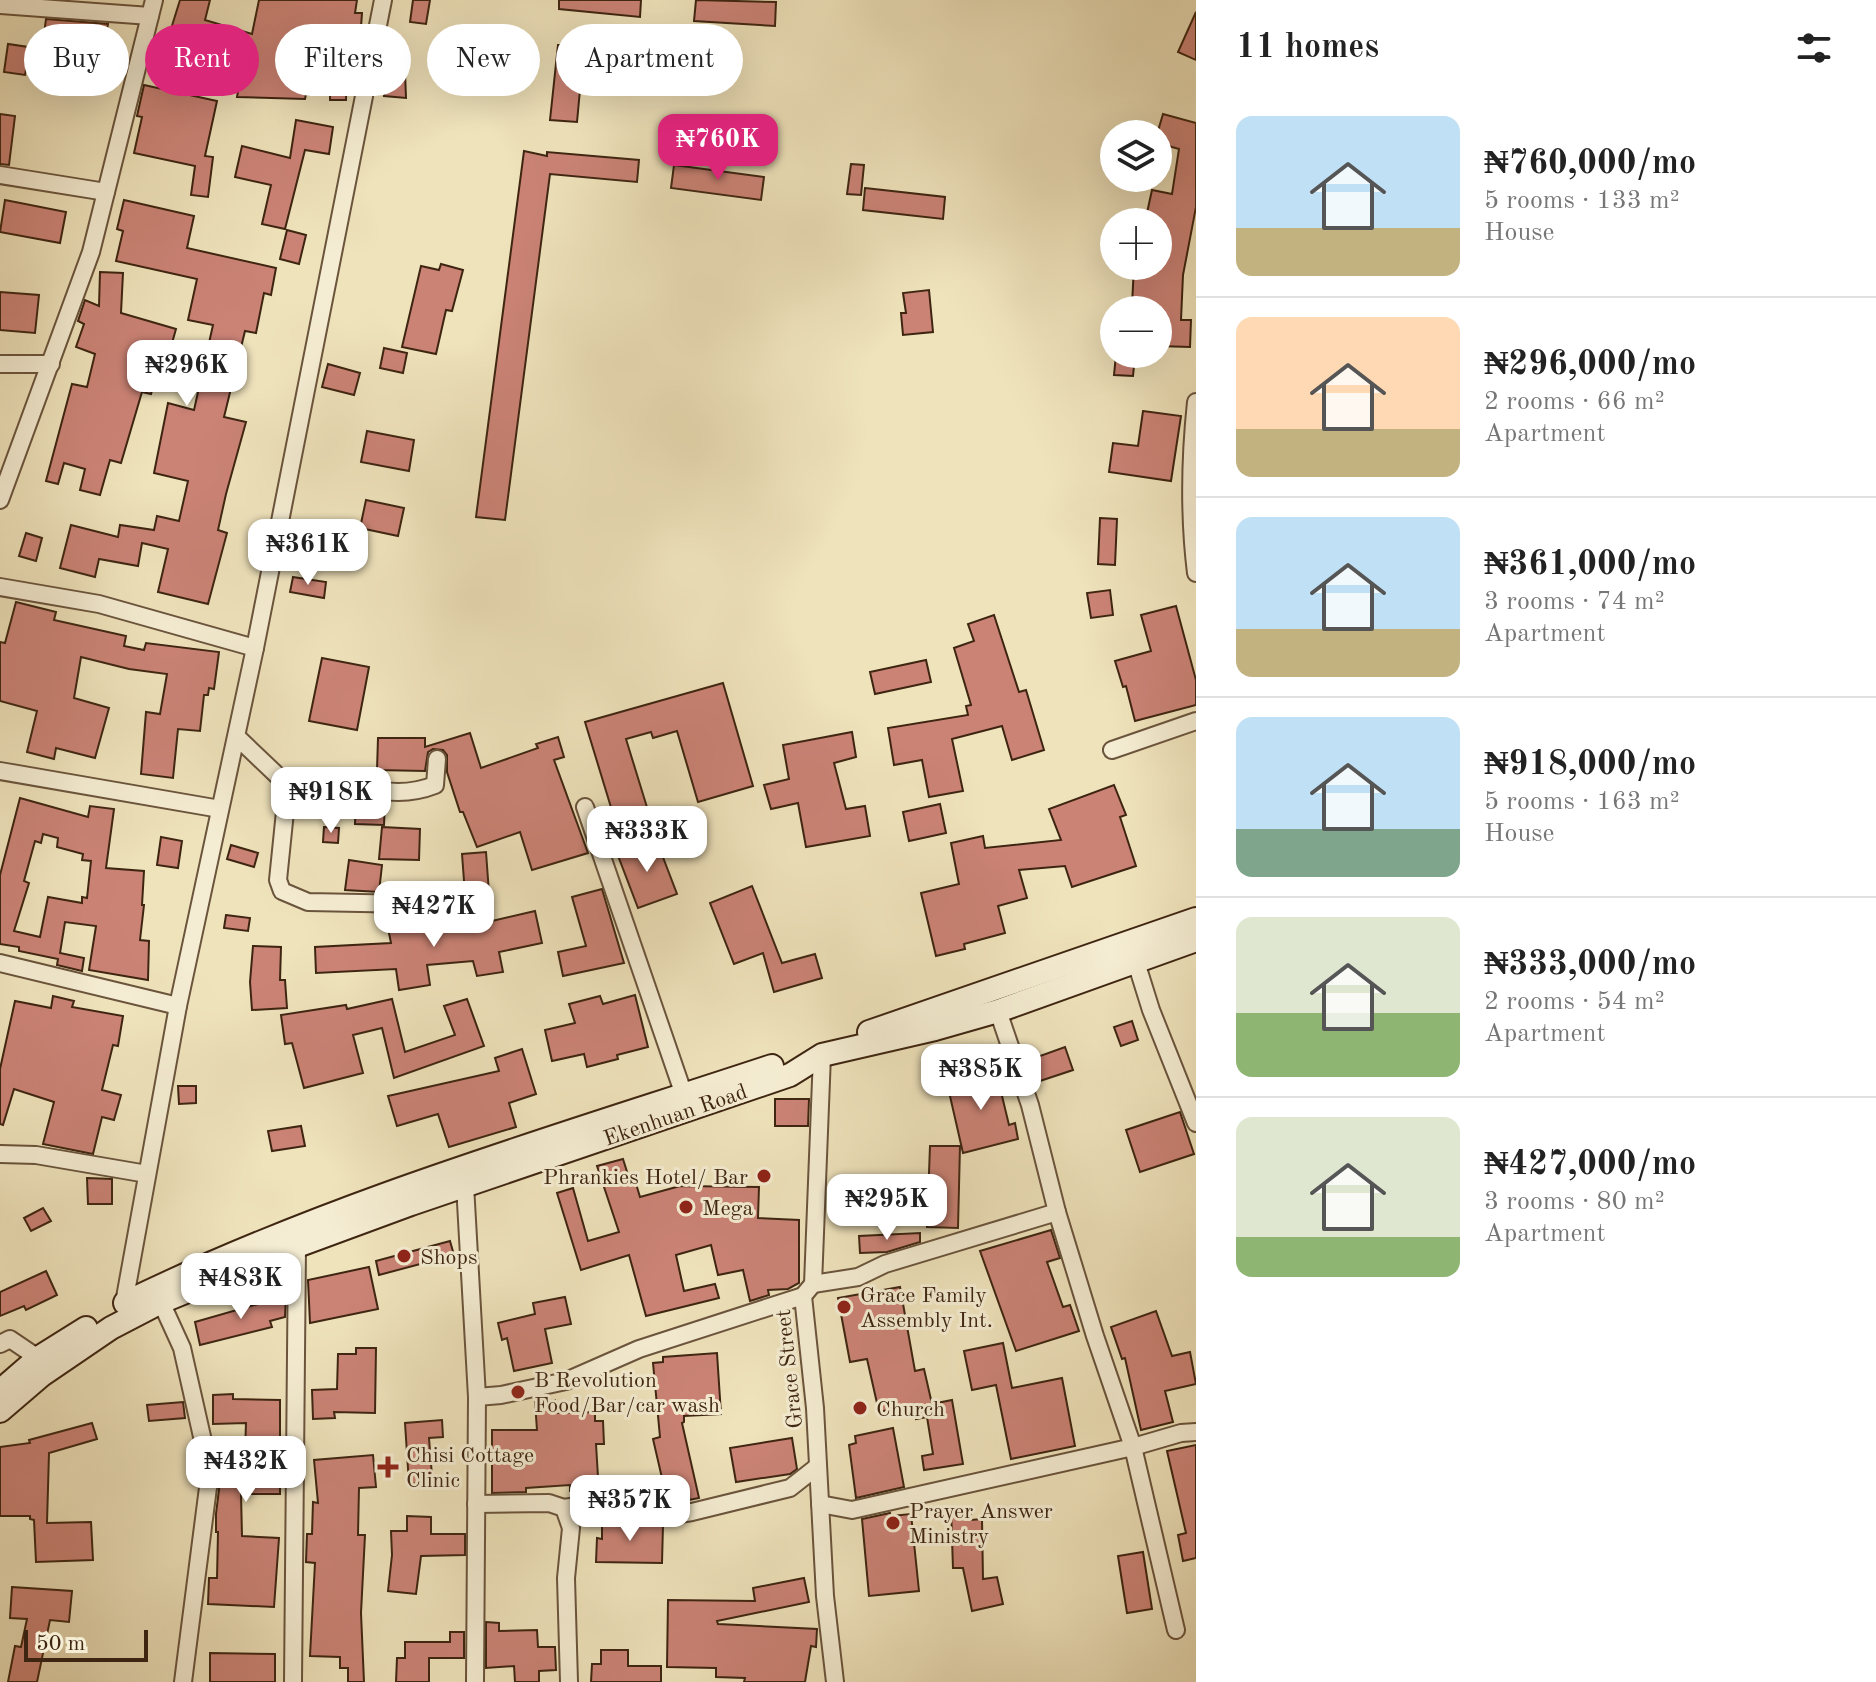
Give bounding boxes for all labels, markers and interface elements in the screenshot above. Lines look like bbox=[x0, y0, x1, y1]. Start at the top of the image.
chip: Buy bbox=[24, 24, 129, 96]
chip: Rent bbox=[145, 24, 259, 96]
chip: Filters bbox=[275, 24, 411, 96]
chip: New bbox=[427, 24, 540, 96]
chip: Apartment bbox=[556, 24, 743, 96]
icon: filters bbox=[1792, 26, 1836, 70]
text: 11 homes bbox=[1236, 31, 1379, 65]
pin: ₦760K bbox=[662, 114, 774, 182]
map controls bbox=[1100, 120, 1172, 368]
button: layers bbox=[1100, 120, 1172, 192]
text: ₦760K bbox=[676, 127, 760, 153]
text: ₦760,000/mo bbox=[1484, 147, 1696, 181]
icon: home bbox=[1300, 148, 1396, 244]
text: 5 rooms · 133 m² bbox=[1484, 188, 1680, 214]
button: + bbox=[1100, 208, 1172, 280]
text: House bbox=[1484, 220, 1555, 246]
button: − bbox=[1100, 296, 1172, 368]
pin: ₦296K bbox=[131, 340, 243, 408]
text: ₦296,000/mo bbox=[1484, 348, 1696, 382]
icon: home bbox=[1300, 349, 1396, 445]
text: ₦296K bbox=[145, 353, 229, 379]
text: 2 rooms · 66 m² bbox=[1484, 389, 1665, 415]
text: Apartment bbox=[1484, 421, 1606, 447]
pin: ₦361K bbox=[252, 519, 364, 587]
text: ₦361K bbox=[266, 532, 350, 558]
text: ₦361,000/mo bbox=[1484, 548, 1696, 582]
icon: home bbox=[1300, 549, 1396, 645]
text: 3 rooms · 74 m² bbox=[1484, 589, 1665, 615]
text: Apartment bbox=[1484, 621, 1606, 647]
text: ₦918,000/mo bbox=[1484, 748, 1696, 782]
icon: home bbox=[1300, 749, 1396, 845]
pin: ₦918K bbox=[275, 767, 387, 835]
text: ₦918K bbox=[289, 780, 373, 806]
text: 5 rooms · 163 m² bbox=[1484, 789, 1680, 815]
pin: ₦333K bbox=[591, 806, 703, 874]
text: ₦333K bbox=[605, 819, 689, 845]
text: House bbox=[1484, 821, 1555, 847]
pin: ₦427K bbox=[378, 881, 490, 949]
text: ₦427K bbox=[392, 894, 476, 920]
text: ₦333,000/mo bbox=[1484, 948, 1696, 982]
icon: home bbox=[1300, 949, 1396, 1045]
text: 2 rooms · 54 m² bbox=[1484, 989, 1665, 1015]
text: Apartment bbox=[1484, 1021, 1606, 1047]
pin: ₦385K bbox=[925, 1044, 1037, 1112]
text: ₦385K bbox=[939, 1057, 1023, 1083]
street label: Ekenhuan Road bbox=[601, 1081, 750, 1151]
text: ₦427,000/mo bbox=[1484, 1148, 1696, 1182]
icon: home bbox=[1300, 1149, 1396, 1245]
place label: Phrankies Hotel/ Bar bbox=[543, 1167, 748, 1189]
marker: Phrankies Hotel/ Bar bbox=[755, 1167, 773, 1185]
pin: ₦295K bbox=[831, 1174, 943, 1242]
text: ₦295K bbox=[845, 1187, 929, 1213]
text: 3 rooms · 80 m² bbox=[1484, 1189, 1665, 1215]
marker: Mega bbox=[677, 1198, 695, 1216]
place label: Mega bbox=[702, 1198, 753, 1220]
text: Apartment bbox=[1484, 1221, 1606, 1247]
marker: Shops bbox=[395, 1247, 413, 1265]
place label: Shops bbox=[420, 1247, 477, 1269]
pin: ₦483K bbox=[185, 1253, 297, 1321]
text: ₦483K bbox=[199, 1266, 283, 1292]
place label: Grace Family Assembly Int. bbox=[860, 1285, 993, 1332]
marker: Grace Family Assembly Int. bbox=[835, 1298, 853, 1316]
street label: Grace Street bbox=[773, 1308, 807, 1430]
place label: B Revolution Food/Bar/car wash bbox=[534, 1370, 720, 1417]
marker: B Revolution Food/Bar/car wash bbox=[509, 1383, 527, 1401]
marker: Church bbox=[851, 1399, 869, 1417]
place label: Church bbox=[876, 1399, 945, 1421]
pin: ₦432K bbox=[190, 1436, 302, 1504]
place label: Chisi Cottage Clinic bbox=[406, 1445, 534, 1492]
text: ₦432K bbox=[204, 1449, 288, 1475]
marker: Chisi Cottage Clinic bbox=[377, 1456, 399, 1478]
pin: ₦357K bbox=[574, 1475, 686, 1543]
text: ₦357K bbox=[588, 1488, 672, 1514]
place label: Prayer Answer Ministry bbox=[909, 1501, 1053, 1548]
marker: Prayer Answer Ministry bbox=[884, 1514, 902, 1532]
scale bar bbox=[24, 1626, 148, 1662]
text: 50 m bbox=[36, 1633, 85, 1655]

